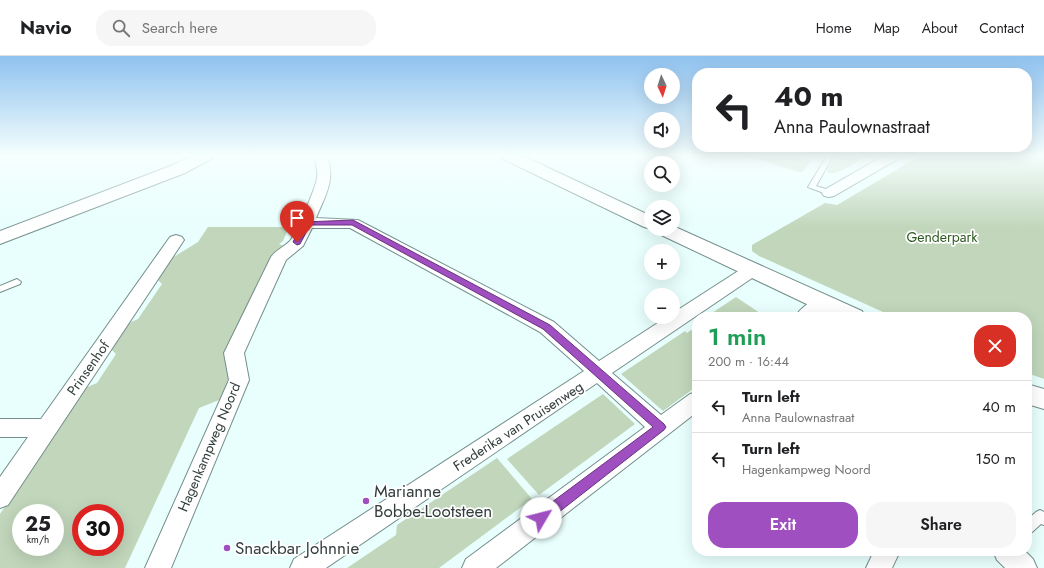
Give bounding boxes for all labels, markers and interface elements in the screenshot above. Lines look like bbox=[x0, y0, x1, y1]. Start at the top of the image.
search box bbox=[96, 10, 376, 46]
text: Navio bbox=[20, 14, 72, 41]
icon: search bbox=[110, 17, 132, 39]
text: Search here bbox=[142, 17, 218, 39]
text: Home bbox=[816, 18, 852, 38]
text: Map bbox=[874, 18, 900, 38]
text: About bbox=[922, 18, 957, 38]
text: Contact bbox=[979, 18, 1024, 38]
north arrow bbox=[644, 68, 680, 104]
map controls bbox=[644, 68, 680, 324]
text: 40 m bbox=[774, 76, 843, 117]
icon: left bbox=[708, 84, 760, 136]
button: sound bbox=[644, 112, 680, 148]
text: Anna Paulownastraat bbox=[774, 114, 930, 140]
button: search bbox=[644, 156, 680, 192]
button: layers bbox=[644, 200, 680, 236]
pin bbox=[280, 201, 314, 242]
icon: arrive bbox=[286, 207, 308, 229]
park label: Genderpark bbox=[906, 227, 978, 247]
button: + bbox=[644, 244, 680, 280]
button: − bbox=[644, 288, 680, 324]
text: 1 min bbox=[708, 319, 766, 354]
button: close bbox=[974, 325, 1016, 367]
street label: Prinsenhof bbox=[62, 336, 115, 399]
text: 200 m · 16:44 bbox=[708, 352, 789, 371]
street label: Frederika van Pruisenweg bbox=[449, 376, 587, 476]
street label: Hagenkampweg Noord bbox=[173, 379, 245, 515]
text: Turn left bbox=[742, 386, 800, 408]
icon: left bbox=[708, 396, 730, 418]
text: 40 m bbox=[982, 396, 1016, 418]
text: Anna Paulownastraat bbox=[742, 408, 854, 427]
text: Turn left bbox=[742, 438, 800, 460]
icon: left bbox=[708, 448, 730, 470]
text: 150 m bbox=[976, 448, 1016, 470]
text: Hagenkampweg Noord bbox=[742, 460, 871, 479]
place label: Marianne Bobbe-Lootsteen bbox=[374, 479, 492, 523]
marker: Marianne Bobbe-Lootsteen bbox=[361, 496, 371, 506]
position arrow bbox=[520, 497, 562, 539]
button: Exit bbox=[708, 502, 858, 548]
button: Share bbox=[866, 502, 1016, 548]
speed limit sign: 30 bbox=[72, 504, 124, 556]
text: 25 bbox=[25, 510, 51, 539]
text: km/h bbox=[27, 532, 49, 547]
place label: Snackbar Johnnie bbox=[235, 536, 359, 560]
marker: Snackbar Johnnie bbox=[222, 543, 232, 553]

